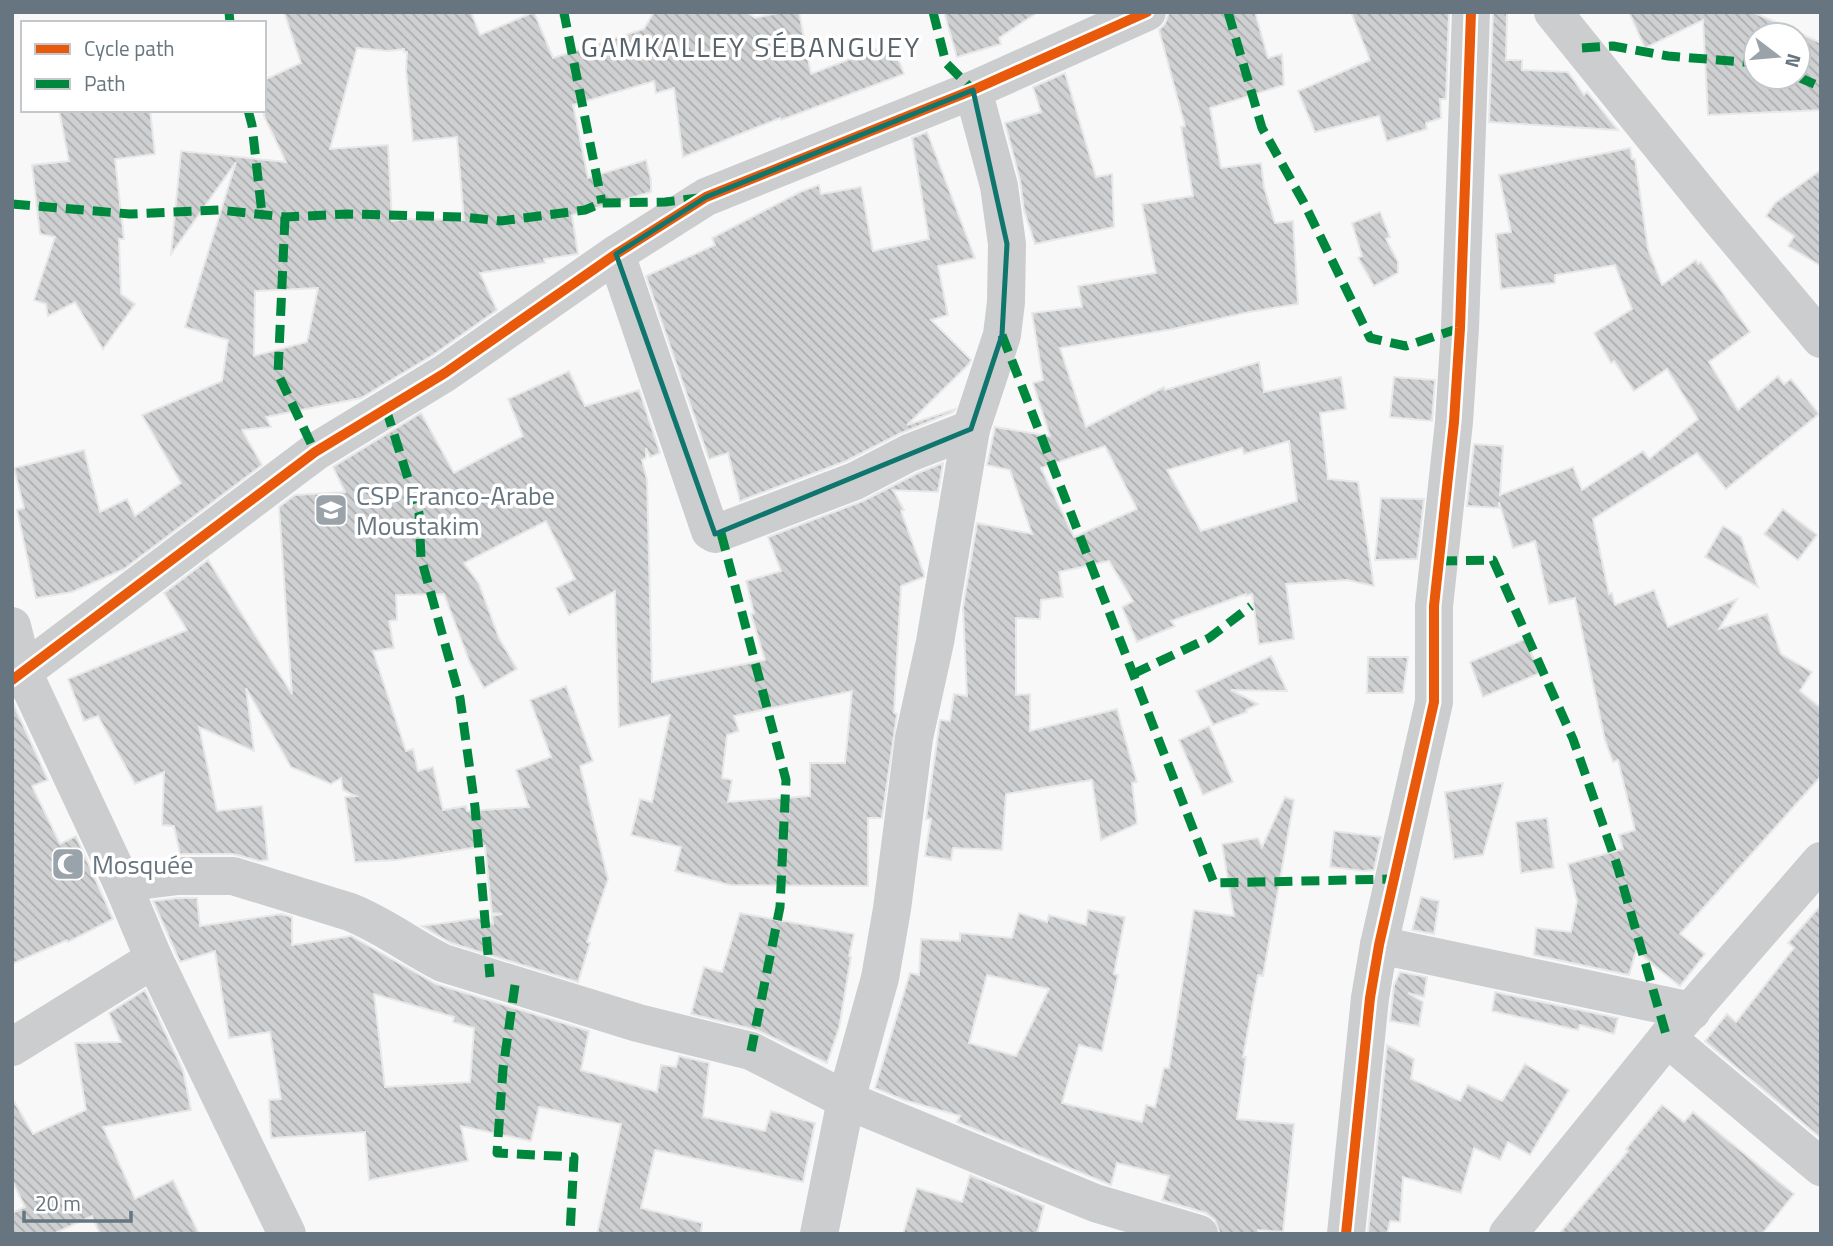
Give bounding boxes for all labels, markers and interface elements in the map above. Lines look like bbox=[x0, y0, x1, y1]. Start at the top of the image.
legend bbox=[21, 21, 266, 112]
north arrow bbox=[1742, 21, 1812, 91]
district label: GAMKALLEY SÉBANGUEY bbox=[581, 25, 921, 68]
text: Cycle path bbox=[84, 32, 175, 64]
text: N bbox=[1778, 50, 1810, 71]
text: Path bbox=[84, 67, 126, 99]
place label: CSP Franco-Arabe Moustakim bbox=[356, 476, 555, 545]
school or university icon: CSP Franco-Arabe Moustakim bbox=[312, 491, 350, 529]
mosque icon: Mosquée bbox=[49, 845, 87, 883]
place label: Mosquée bbox=[92, 845, 193, 884]
scale bar bbox=[24, 1180, 131, 1224]
text: 20 m bbox=[35, 1187, 81, 1219]

